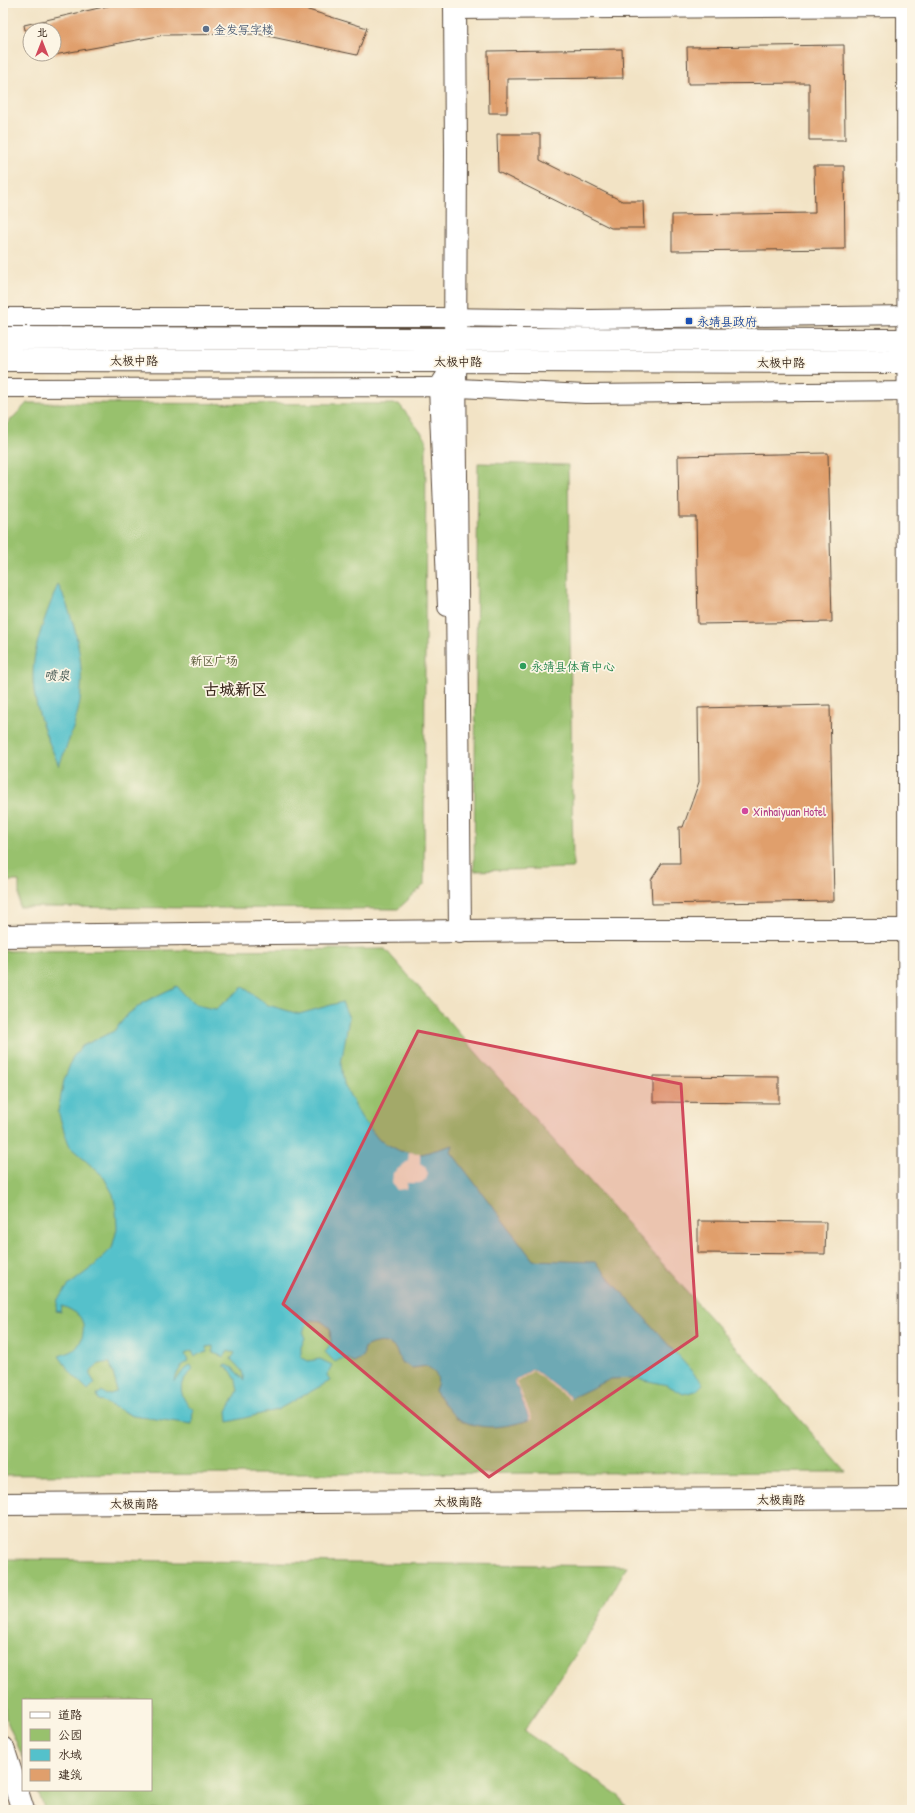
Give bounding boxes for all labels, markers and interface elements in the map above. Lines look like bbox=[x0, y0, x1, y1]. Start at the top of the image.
place label: 金发写字楼 bbox=[214, 21, 274, 38]
north arrow bbox=[22, 22, 62, 62]
marker: 金发写字楼 bbox=[201, 24, 211, 34]
text: 北 bbox=[37, 25, 48, 39]
place label: 永靖县政府 bbox=[697, 313, 757, 330]
marker: 永靖县政府 bbox=[684, 316, 694, 326]
street label: 太极中路 bbox=[110, 352, 158, 369]
street label: 太极中路 bbox=[434, 353, 482, 370]
street label: 太极中路 bbox=[757, 354, 805, 371]
park label: 新区广场 bbox=[190, 652, 238, 669]
place label: 永靖县体育中心 bbox=[531, 658, 615, 675]
marker: 永靖县体育中心 bbox=[518, 661, 528, 671]
water label: 喷泉 bbox=[44, 666, 70, 684]
district label: 古城新区 bbox=[203, 678, 267, 700]
place label: Xinhaiyuan Hotel bbox=[753, 803, 827, 820]
marker: Xinhaiyuan Hotel bbox=[740, 806, 750, 816]
street label: 太极南路 bbox=[757, 1491, 805, 1508]
street label: 太极南路 bbox=[434, 1493, 482, 1510]
street label: 太极南路 bbox=[110, 1495, 158, 1512]
legend bbox=[22, 1699, 152, 1791]
text: 道路 bbox=[58, 1706, 82, 1723]
text: 公园 bbox=[58, 1726, 82, 1743]
text: 水域 bbox=[58, 1746, 82, 1763]
text: 建筑 bbox=[58, 1766, 82, 1783]

